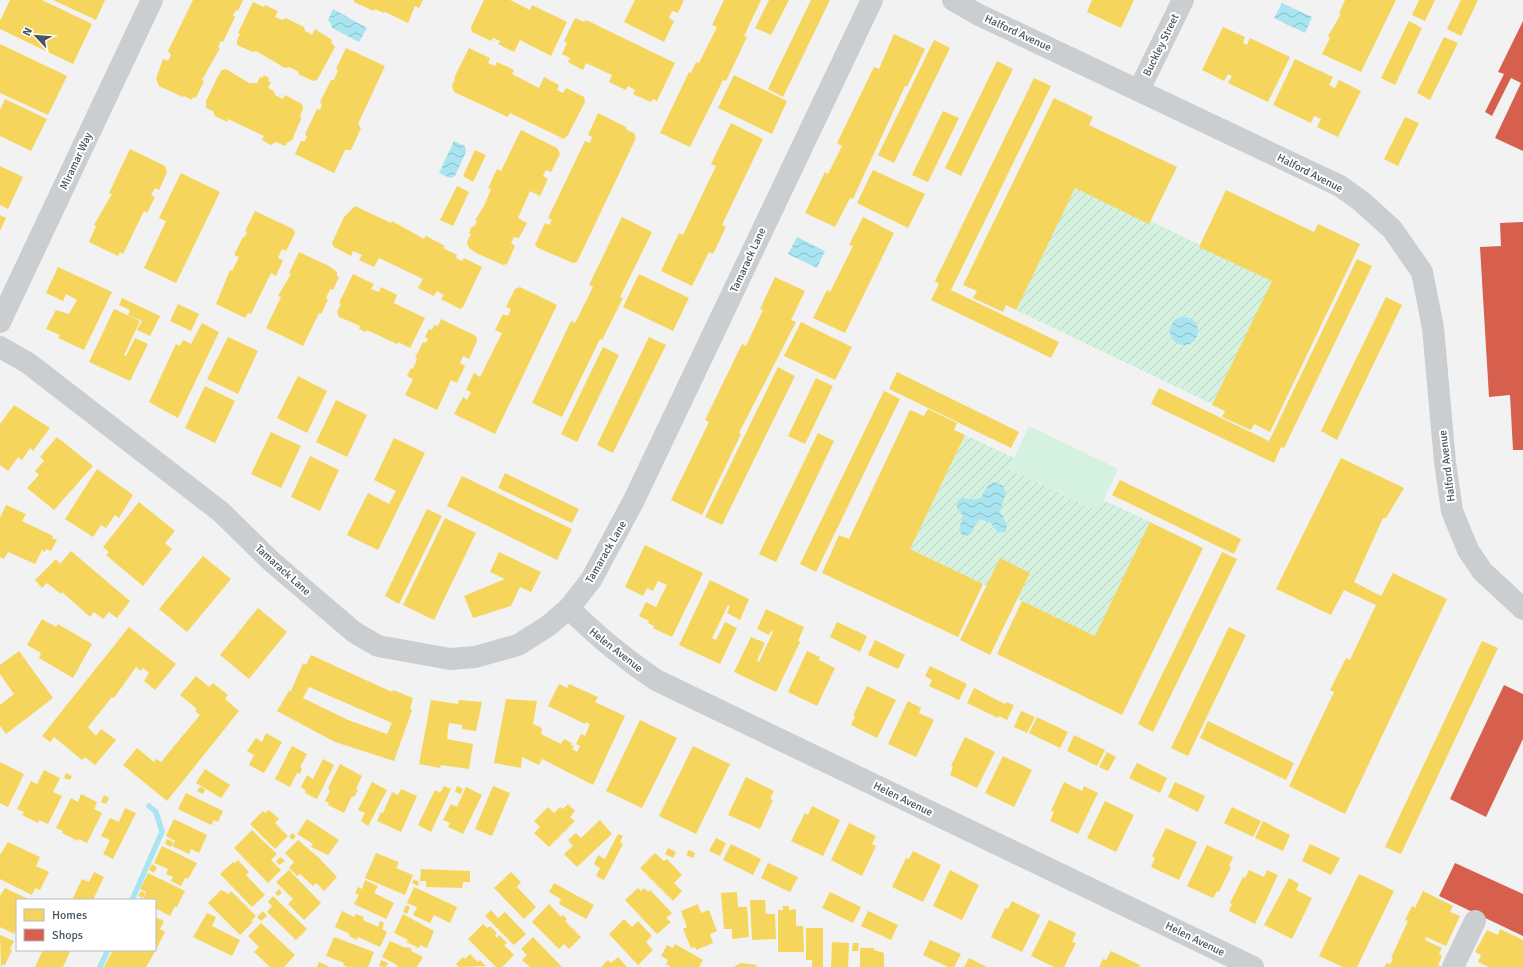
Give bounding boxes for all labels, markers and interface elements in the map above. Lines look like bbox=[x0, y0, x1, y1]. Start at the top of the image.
street label: Halford Avenue bbox=[983, 12, 1053, 54]
street label: Buckley Street bbox=[1140, 12, 1182, 78]
north arrow bbox=[16, 16, 56, 56]
text: N bbox=[20, 26, 35, 38]
street label: Miramar Way bbox=[57, 130, 95, 192]
street label: Halford Avenue bbox=[1275, 151, 1345, 195]
street label: Tamarack Lane bbox=[727, 226, 769, 294]
street label: Halford Avenue bbox=[1436, 429, 1458, 503]
street label: Tamarack Lane bbox=[583, 518, 629, 586]
street label: Tamarack Lane bbox=[253, 542, 313, 598]
street label: Helen Avenue bbox=[587, 625, 645, 675]
street label: Helen Avenue bbox=[871, 779, 935, 819]
legend bbox=[16, 899, 156, 951]
text: Homes bbox=[52, 908, 87, 923]
street label: Helen Avenue bbox=[1163, 919, 1227, 959]
text: Shops bbox=[52, 928, 83, 943]

